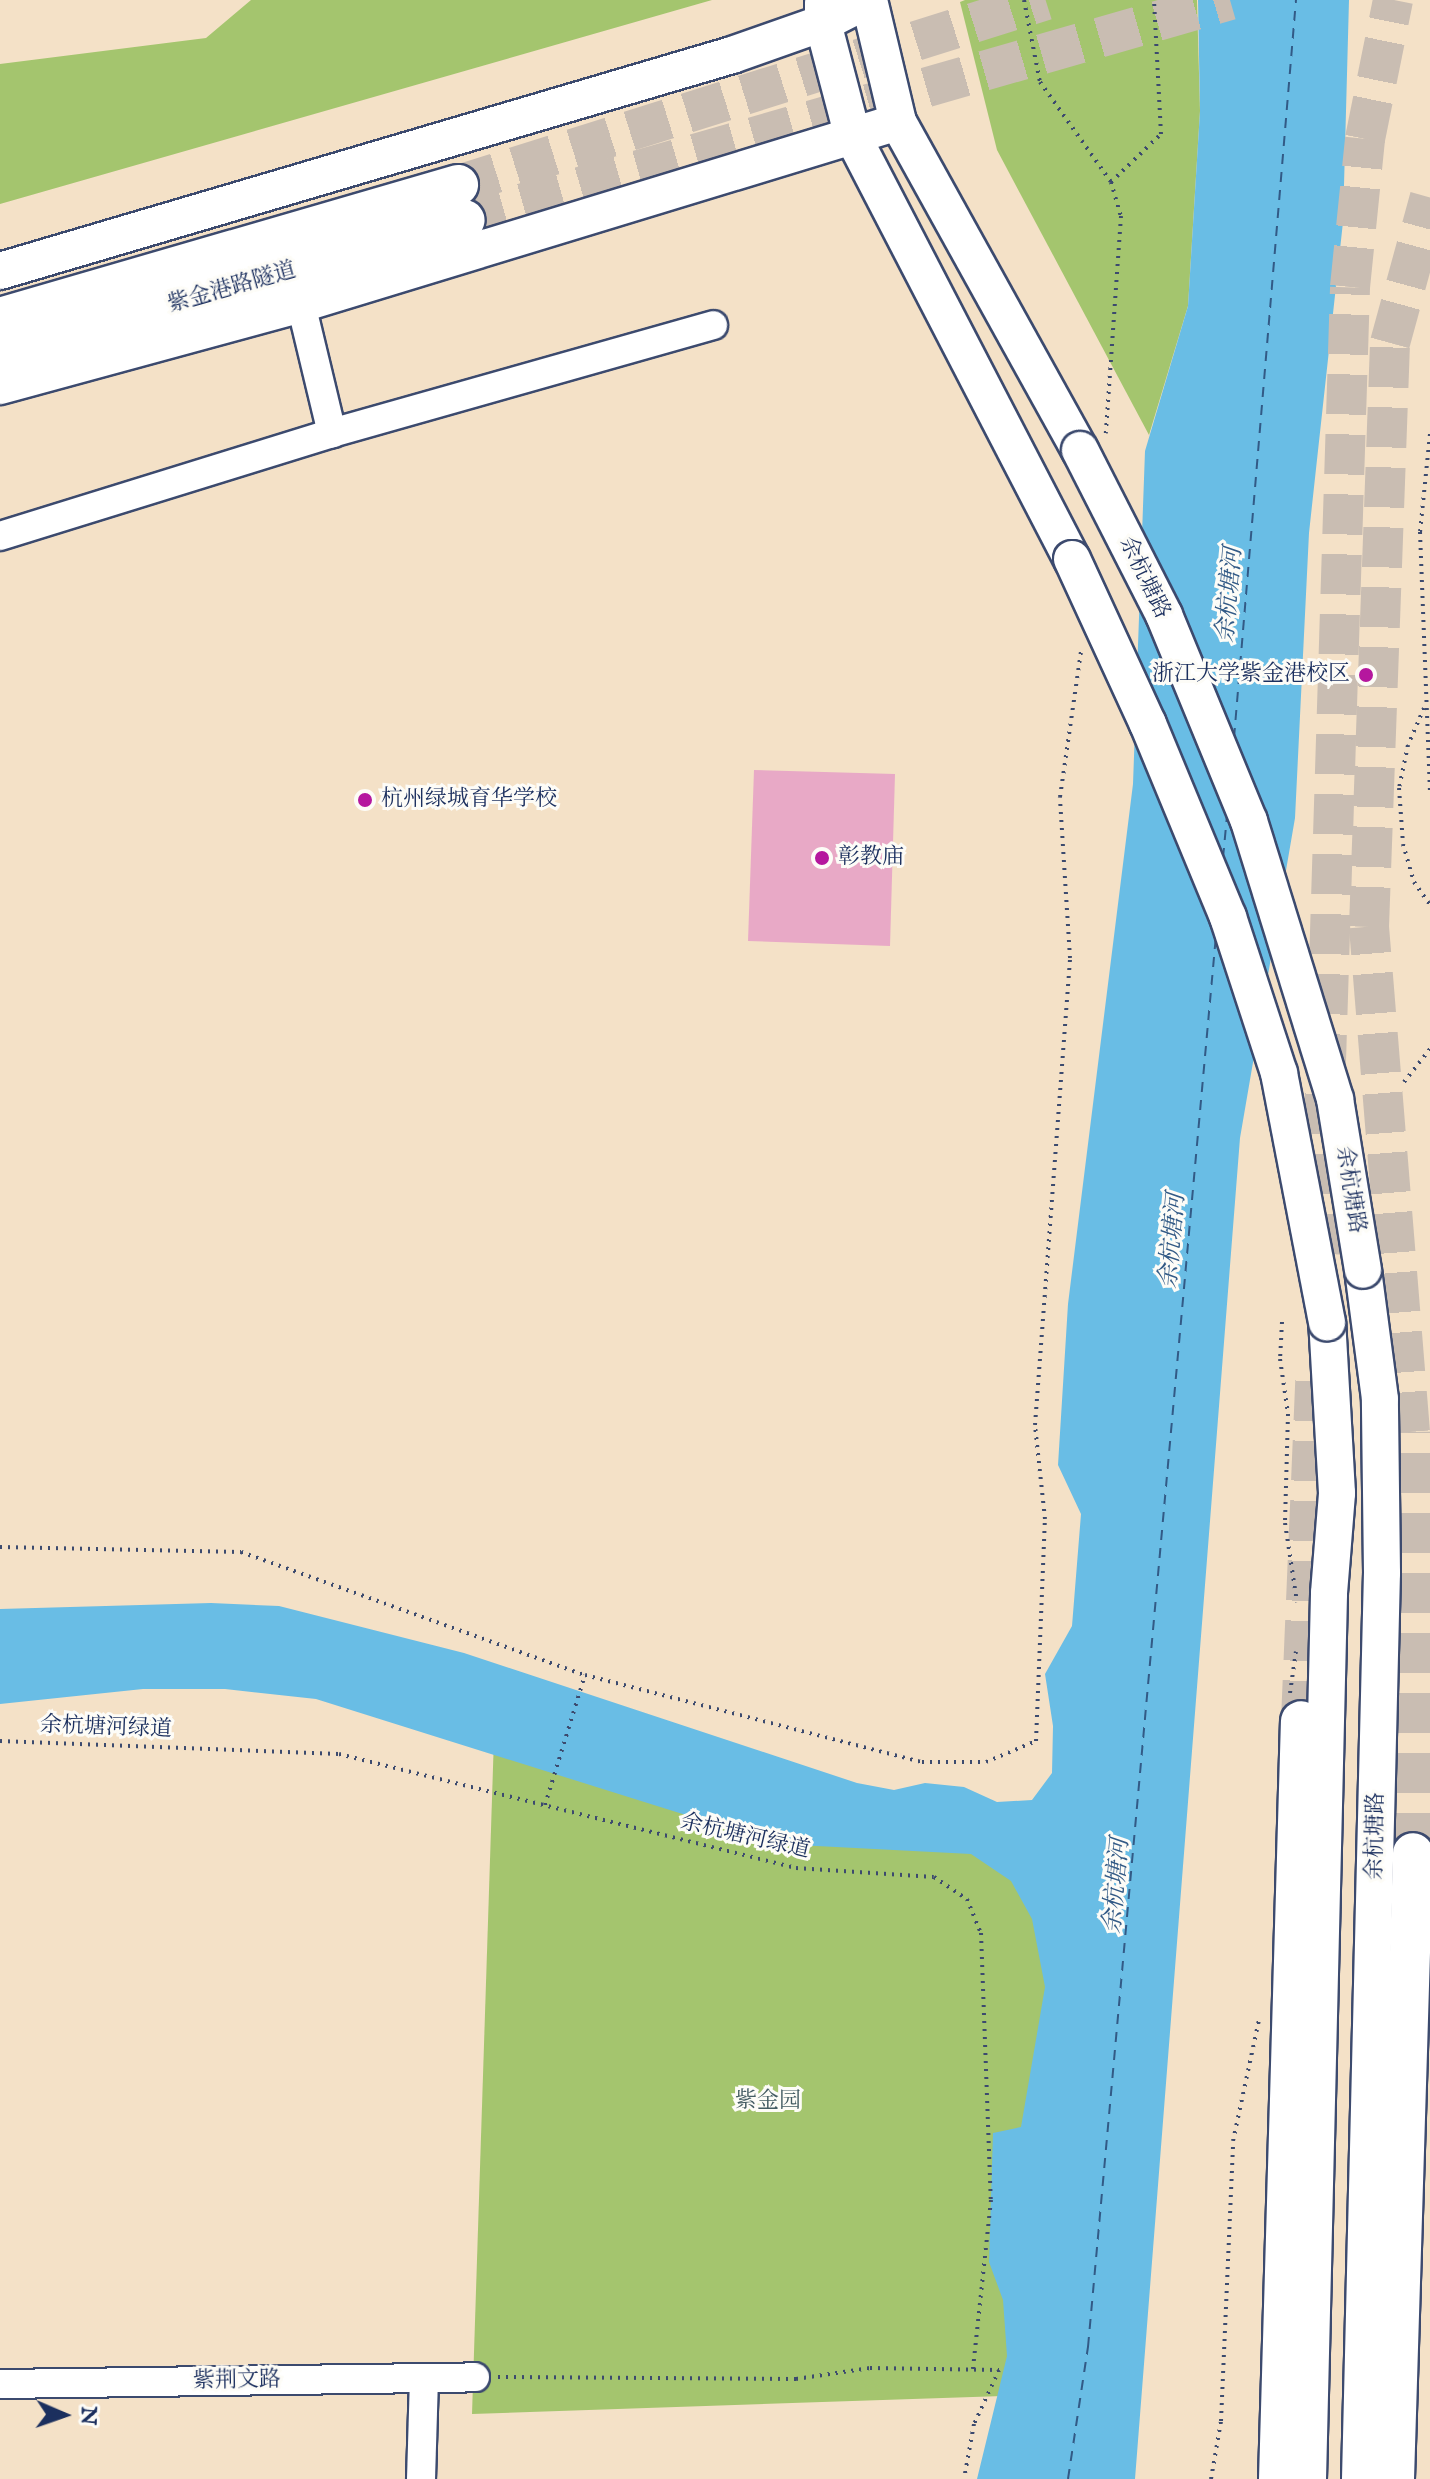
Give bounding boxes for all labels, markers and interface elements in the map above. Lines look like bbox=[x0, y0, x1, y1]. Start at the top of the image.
street label: 紫金港路隧道 bbox=[165, 257, 299, 319]
street label: 余杭塘路 bbox=[1113, 533, 1175, 623]
water label: 余杭塘河 bbox=[1211, 546, 1249, 644]
place label: 浙江大学紫金港校区 bbox=[1152, 662, 1350, 688]
marker: 浙江大学紫金港校区 bbox=[1357, 666, 1375, 684]
place label: 杭州绿城育华学校 bbox=[381, 787, 557, 813]
marker: 杭州绿城育华学校 bbox=[356, 791, 374, 809]
place label: 彰教庙 bbox=[838, 845, 904, 871]
marker: 彰教庙 bbox=[813, 849, 831, 867]
street label: 余杭塘路 bbox=[1330, 1144, 1370, 1236]
water label: 余杭塘河 bbox=[1154, 1192, 1192, 1290]
street label: 余杭塘河绿道 bbox=[40, 1713, 172, 1743]
street label: 余杭塘路 bbox=[1362, 1792, 1390, 1880]
street label: 余杭塘河绿道 bbox=[678, 1809, 812, 1865]
water label: 余杭塘河 bbox=[1098, 1837, 1136, 1935]
park label: 紫金园 bbox=[735, 2089, 801, 2115]
street label: 紫荆文路 bbox=[193, 2367, 281, 2395]
north arrow bbox=[24, 2375, 104, 2455]
text: N bbox=[74, 2406, 102, 2426]

